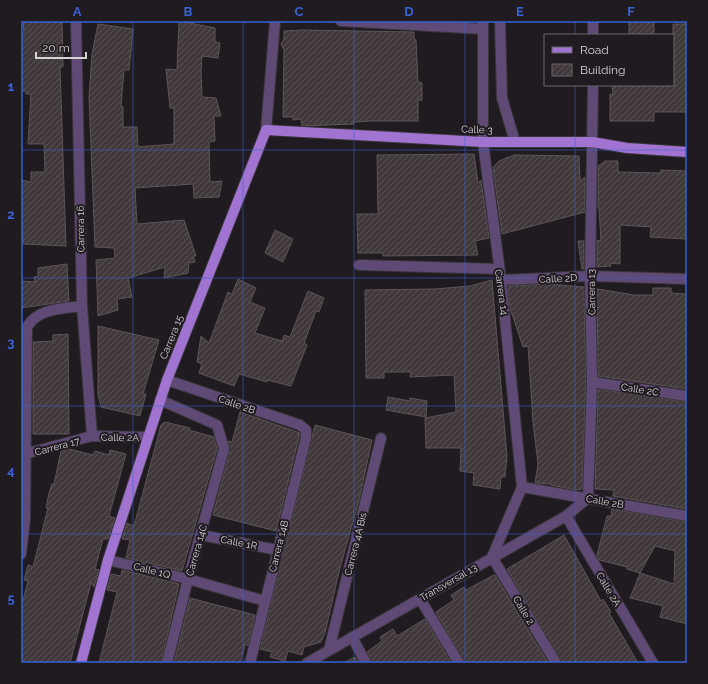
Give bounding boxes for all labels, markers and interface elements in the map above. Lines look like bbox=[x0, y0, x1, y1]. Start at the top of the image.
text: A bbox=[73, 4, 82, 19]
text: B bbox=[184, 4, 193, 19]
text: C bbox=[295, 4, 304, 19]
text: D bbox=[404, 4, 414, 19]
text: E bbox=[516, 4, 524, 19]
text: F bbox=[627, 4, 635, 19]
scale bar bbox=[36, 34, 86, 60]
legend bbox=[544, 34, 674, 86]
text: 20 m bbox=[42, 41, 70, 55]
text: Road bbox=[580, 43, 609, 57]
text: Building bbox=[580, 63, 626, 77]
text: 1 bbox=[8, 79, 15, 94]
street label: Calle 3 bbox=[461, 123, 493, 136]
street label: Carrera 16 bbox=[75, 205, 86, 253]
text: 2 bbox=[7, 207, 15, 222]
street label: Carrera 14 bbox=[493, 268, 510, 316]
street label: Carrera 13 bbox=[586, 269, 597, 315]
street label: Calle 2D bbox=[538, 272, 578, 285]
street label: Carrera 15 bbox=[158, 313, 185, 361]
text: 3 bbox=[7, 335, 15, 350]
street label: Calle 2C bbox=[620, 381, 660, 398]
street label: Calle 2B bbox=[217, 393, 257, 416]
street label: Calle 2A bbox=[101, 432, 139, 443]
street label: Carrera 17 bbox=[33, 435, 81, 458]
text: 4 bbox=[7, 463, 15, 478]
street label: Calle 2B bbox=[585, 493, 625, 510]
street label: Carrera 4A Bis bbox=[342, 511, 369, 577]
street label: Carrera 14B bbox=[267, 519, 290, 573]
street label: Carrera 14C bbox=[184, 523, 209, 577]
street label: Calle 1R bbox=[220, 534, 259, 552]
street label: Calle 1Q bbox=[132, 561, 172, 581]
street label: Transversal 13 bbox=[418, 562, 479, 603]
street label: Calle 2A bbox=[594, 570, 623, 609]
text: 5 bbox=[7, 591, 15, 606]
street label: Calle 2 bbox=[511, 594, 536, 627]

